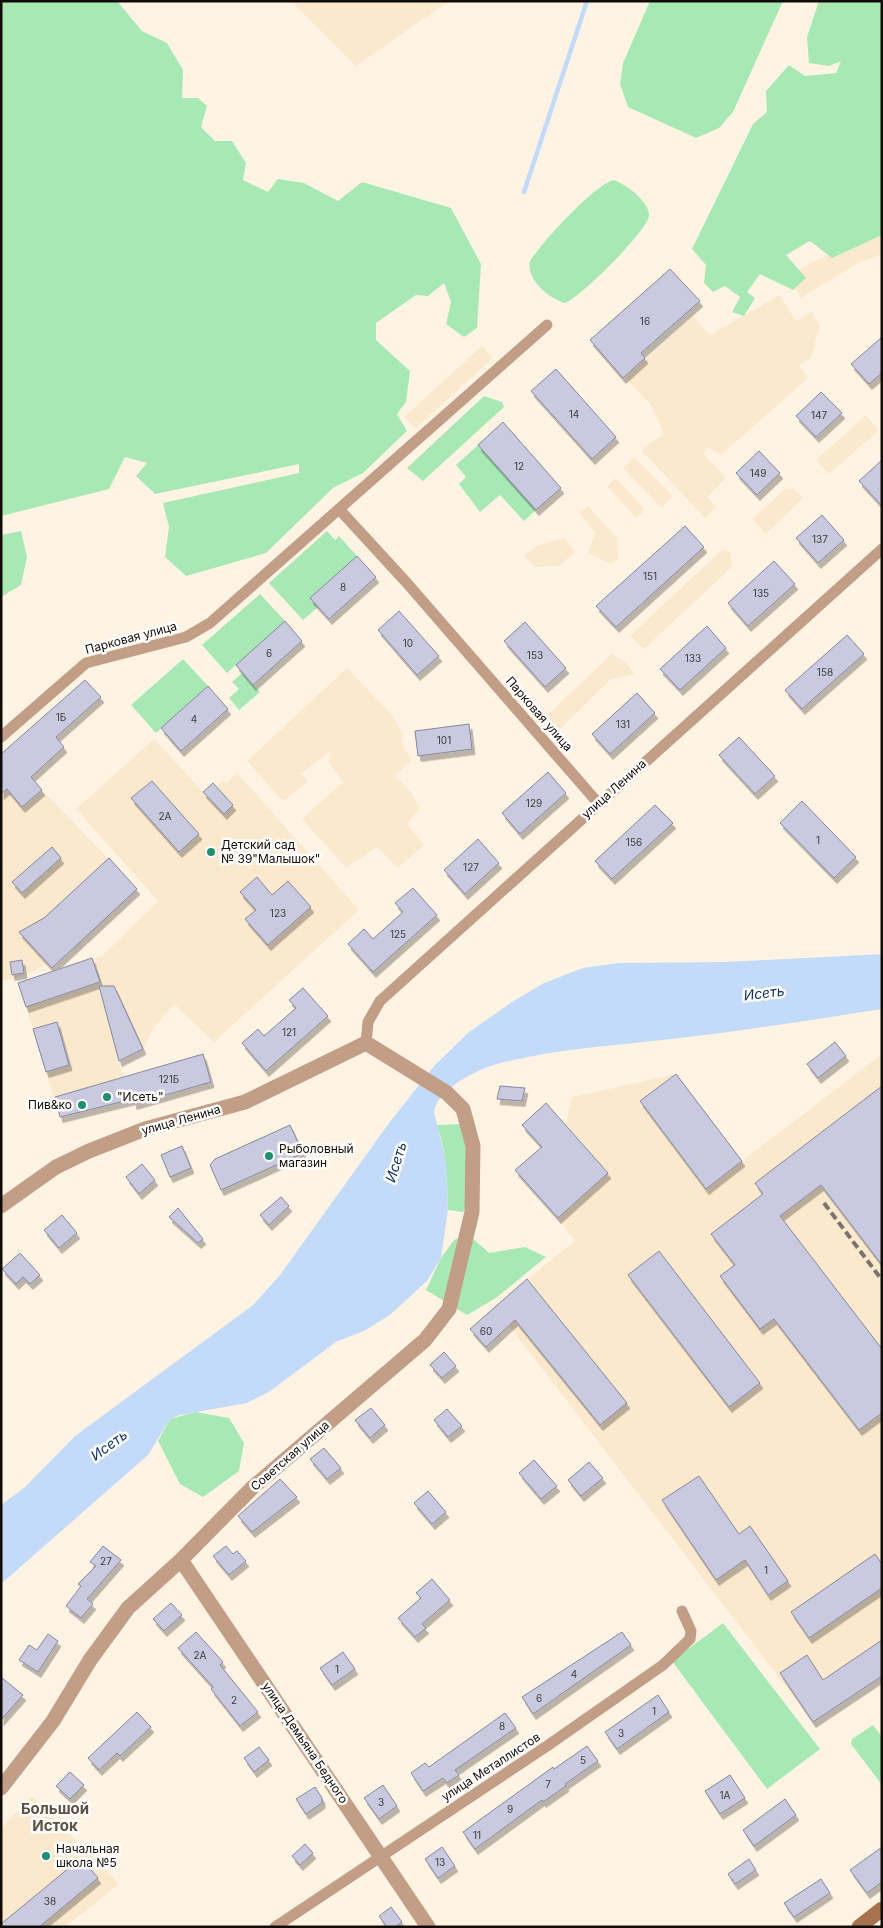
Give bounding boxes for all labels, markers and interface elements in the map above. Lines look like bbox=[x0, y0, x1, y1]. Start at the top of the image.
house number: 16 bbox=[640, 315, 650, 327]
house number: 14 bbox=[569, 408, 579, 420]
house number: 147 bbox=[811, 409, 827, 421]
house number: 12 bbox=[514, 460, 524, 472]
house number: 149 bbox=[750, 467, 766, 479]
house number: 137 bbox=[812, 533, 828, 545]
house number: 151 bbox=[643, 570, 657, 582]
house number: 8 bbox=[340, 581, 346, 593]
house number: 135 bbox=[753, 587, 769, 599]
street label: Парковая улица bbox=[83, 618, 178, 657]
house number: 10 bbox=[403, 637, 413, 649]
house number: 6 bbox=[266, 647, 272, 659]
house number: 153 bbox=[527, 649, 543, 661]
house number: 133 bbox=[685, 652, 701, 664]
house number: 158 bbox=[817, 666, 833, 678]
street label: Парковая улица bbox=[503, 673, 576, 754]
house number: 1Б bbox=[56, 711, 66, 723]
house number: 4 bbox=[191, 713, 197, 725]
house number: 131 bbox=[616, 718, 630, 730]
house number: 101 bbox=[437, 734, 451, 746]
street label: улица Ленина bbox=[578, 756, 649, 821]
house number: 129 bbox=[526, 797, 542, 809]
house number: 2А bbox=[159, 810, 172, 822]
house number: 1 bbox=[816, 834, 820, 846]
house number: 156 bbox=[626, 836, 642, 848]
place label: Детский сад № 39"Малышок" bbox=[221, 837, 320, 866]
marker: Детский сад № 39"Малышок" bbox=[205, 846, 217, 858]
house number: 127 bbox=[463, 861, 479, 873]
house number: 123 bbox=[270, 907, 286, 919]
house number: 125 bbox=[390, 928, 406, 940]
water label: Исеть bbox=[742, 982, 786, 1003]
house number: 121 bbox=[282, 1026, 296, 1038]
house number: 121Б bbox=[159, 1073, 179, 1085]
place label: "Исеть" bbox=[117, 1089, 164, 1104]
marker: "Исеть" bbox=[101, 1091, 113, 1103]
place label: Пив&ко bbox=[28, 1097, 72, 1112]
marker: Пив&ко bbox=[76, 1099, 88, 1111]
street label: улица Ленина bbox=[140, 1101, 222, 1138]
water label: Исеть bbox=[381, 1140, 410, 1184]
place label: Рыболовный магазин bbox=[279, 1141, 354, 1170]
marker: Рыболовный магазин bbox=[263, 1150, 275, 1162]
house number: 60 bbox=[480, 1325, 492, 1337]
street label: Советская улица bbox=[247, 1417, 332, 1494]
water label: Исеть bbox=[87, 1426, 131, 1464]
house number: 27 bbox=[100, 1555, 112, 1567]
house number: 1 bbox=[764, 1564, 768, 1576]
house number: 2А bbox=[194, 1649, 207, 1661]
house number: 1 bbox=[335, 1663, 339, 1675]
house number: 4 bbox=[571, 1668, 577, 1680]
street label: улица Демьяна Бедного bbox=[259, 1679, 352, 1806]
house number: 6 bbox=[536, 1692, 542, 1704]
house number: 2 bbox=[231, 1694, 237, 1706]
house number: 1 bbox=[652, 1705, 656, 1717]
house number: 8 bbox=[499, 1720, 505, 1732]
house number: 3 bbox=[618, 1727, 624, 1739]
street label: улица Металлистов bbox=[439, 1729, 543, 1804]
house number: 5 bbox=[580, 1754, 586, 1766]
house number: 7 bbox=[545, 1778, 551, 1790]
house number: 1А bbox=[720, 1789, 731, 1801]
house number: 3 bbox=[378, 1796, 384, 1808]
district label: Большой Исток bbox=[21, 1799, 89, 1835]
house number: 9 bbox=[507, 1803, 513, 1815]
house number: 11 bbox=[473, 1829, 481, 1841]
place label: Начальная школа №5 bbox=[56, 1841, 119, 1870]
marker: Начальная школа №5 bbox=[40, 1850, 52, 1862]
house number: 13 bbox=[435, 1856, 445, 1868]
house number: 38 bbox=[44, 1895, 56, 1907]

